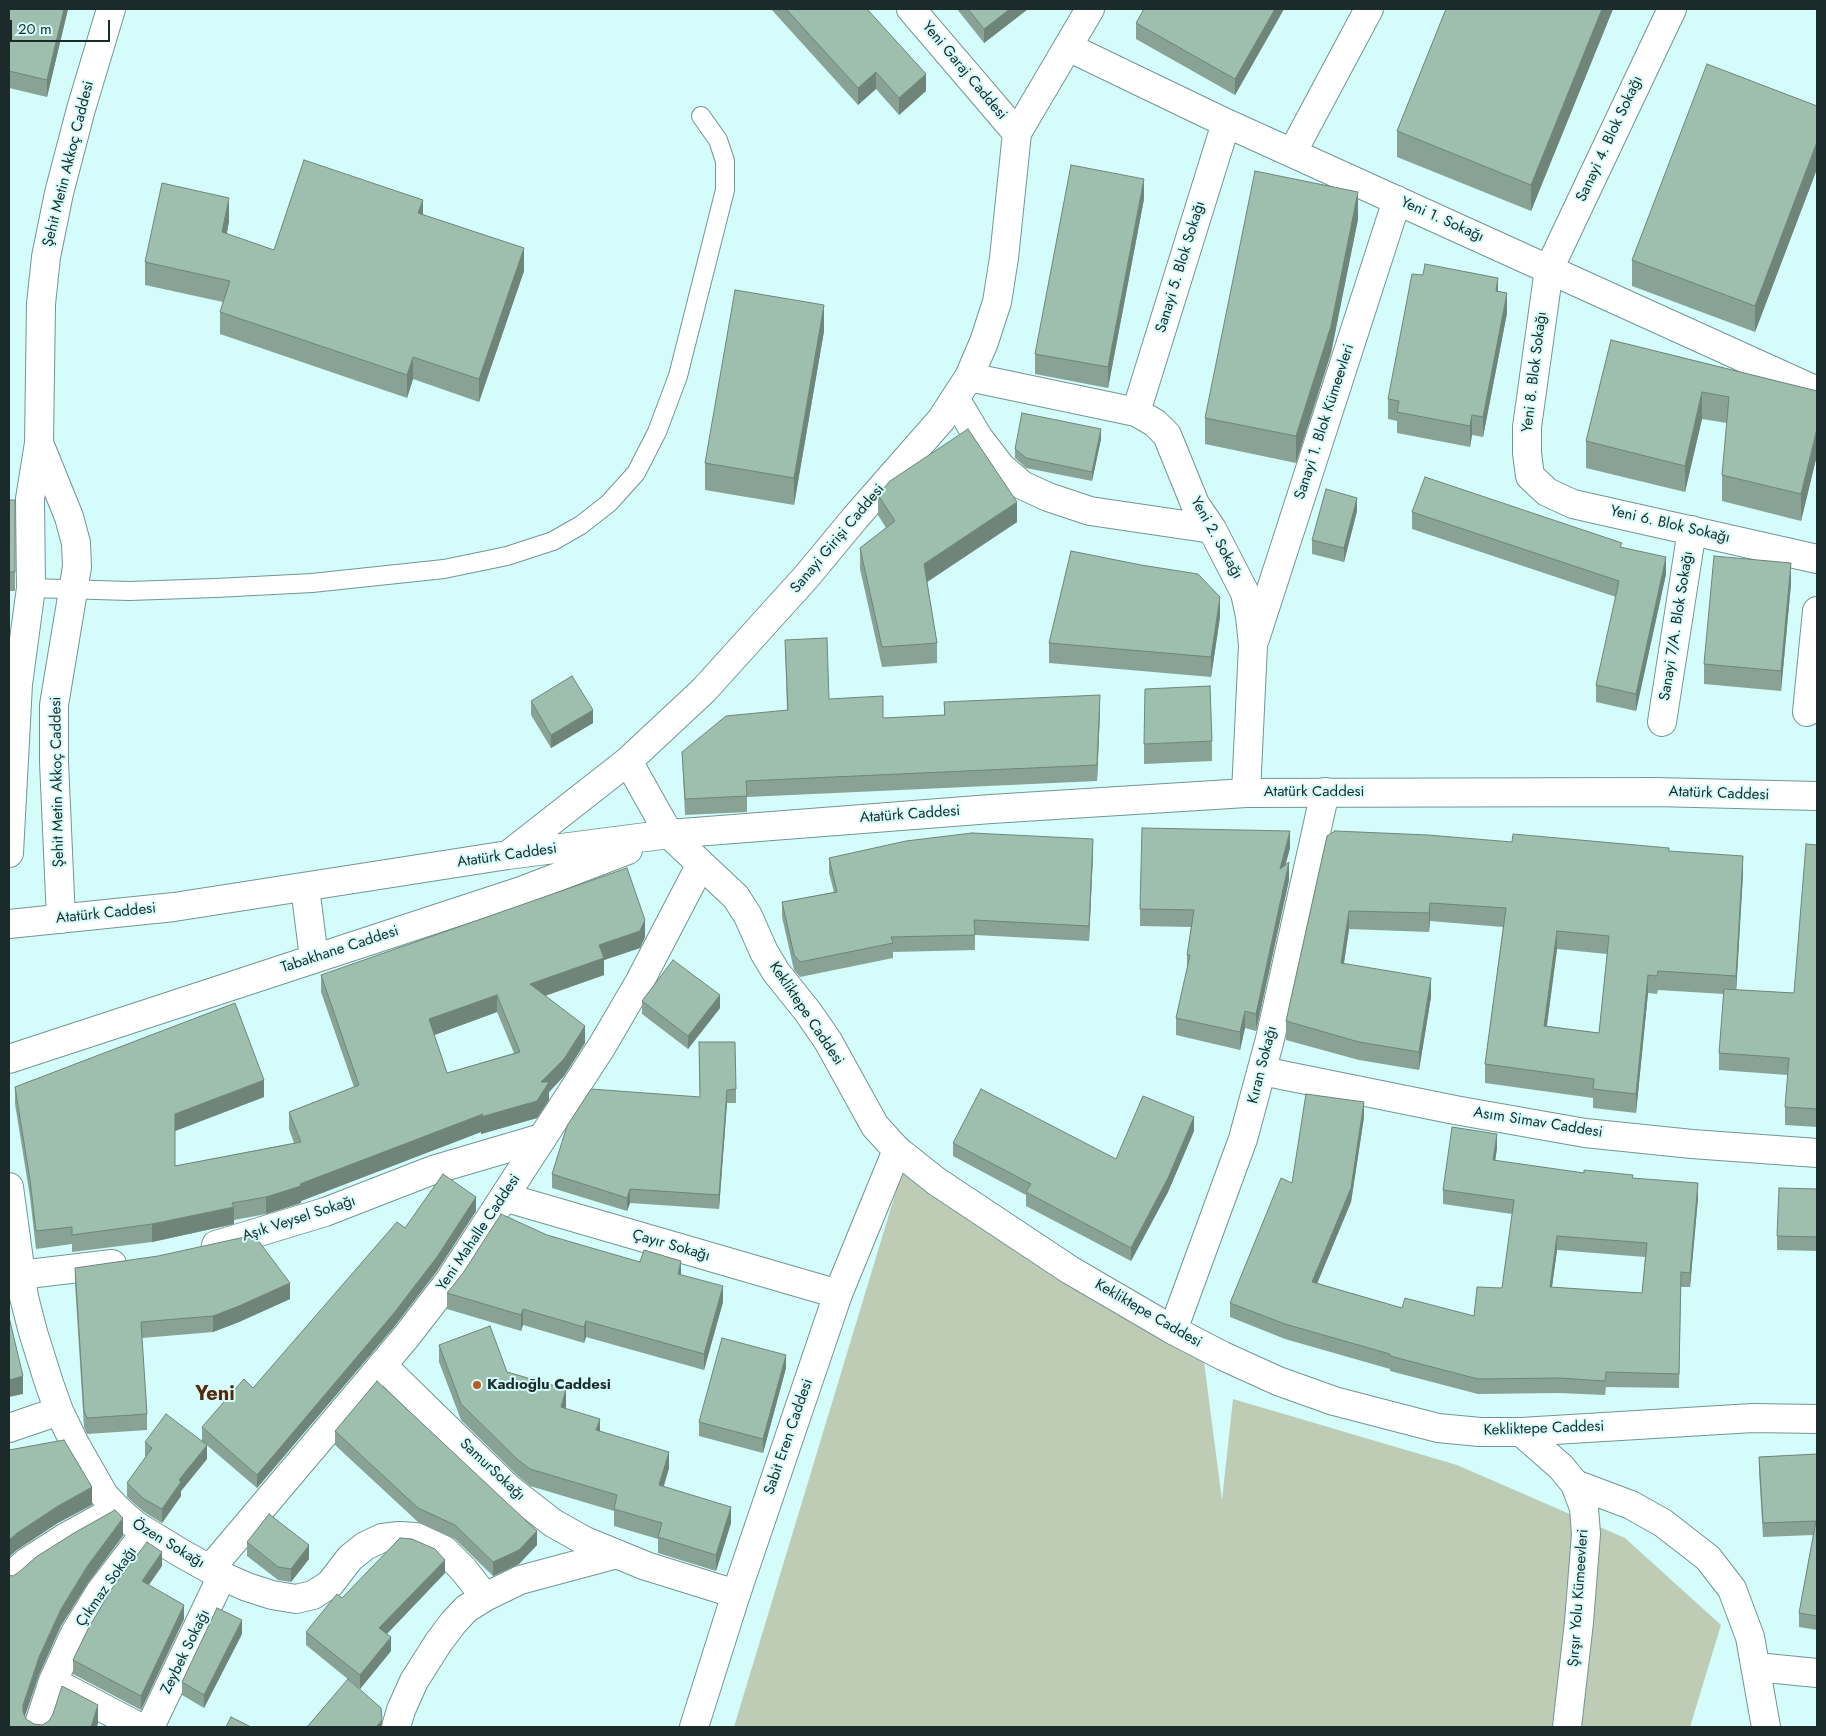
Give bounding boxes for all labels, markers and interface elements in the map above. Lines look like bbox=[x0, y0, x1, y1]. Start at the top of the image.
scale bar bbox=[12, 10, 112, 42]
text: 20 m bbox=[18, 18, 52, 40]
street label: Yeni Garaj Caddesi bbox=[918, 18, 1010, 124]
street label: Sanayi 4. Blok Sokağı bbox=[1573, 73, 1647, 205]
street label: Şehit Metin Akkoç Caddesi bbox=[40, 79, 98, 249]
street label: Yeni 1. Sokağı bbox=[1398, 194, 1486, 246]
street label: Sanayi 5. Blok Sokağı bbox=[1152, 199, 1210, 335]
street label: Yeni 8. Blok Sokağı bbox=[1519, 311, 1551, 433]
street label: Sanayi 1. Blok Kümeevleri bbox=[1291, 342, 1359, 502]
street label: Sanayi Girişi Caddesi bbox=[787, 481, 889, 597]
street label: Yeni 2. Sokağı bbox=[1186, 494, 1246, 582]
street label: Yeni 6. Blok Sokağı bbox=[1608, 502, 1732, 548]
street label: Sanayi 7/A. Blok Sokağı bbox=[1656, 550, 1698, 702]
street label: Şehit Metin Akkoç Caddesi bbox=[48, 697, 68, 867]
street label: Atatürk Caddesi bbox=[1264, 783, 1364, 801]
street label: Atatürk Caddesi bbox=[1668, 783, 1770, 805]
street label: Atatürk Caddesi bbox=[859, 803, 961, 827]
street label: Atatürk Caddesi bbox=[456, 840, 558, 872]
street label: Atatürk Caddesi bbox=[55, 900, 157, 928]
street label: Tabakhane Caddesi bbox=[279, 923, 401, 977]
street label: Kekliktepe Caddesi bbox=[765, 959, 847, 1069]
street label: Kıran Sokağı bbox=[1245, 1024, 1281, 1106]
street label: Asım Simav Caddesi bbox=[1472, 1104, 1604, 1142]
street label: Yeni Mahalle Caddesi bbox=[433, 1171, 525, 1295]
street label: Aşık Veysel Sokağı bbox=[240, 1192, 358, 1246]
street label: Çayır Sokağı bbox=[630, 1226, 712, 1266]
street label: Kekliktepe Caddesi bbox=[1091, 1276, 1205, 1352]
place label: Kadıoğlu Caddesi bbox=[487, 1376, 611, 1394]
street label: Sabit Eren Caddesi bbox=[761, 1377, 817, 1497]
marker: Kadıoğlu Caddesi bbox=[471, 1379, 483, 1391]
district label: Yeni bbox=[195, 1383, 235, 1407]
street label: Kekliktepe Caddesi bbox=[1483, 1418, 1605, 1440]
street label: SamurSokağı bbox=[456, 1435, 528, 1505]
street label: Özen Sokağı bbox=[129, 1515, 207, 1573]
street label: Şırşır Yolu Kümeevleri bbox=[1565, 1529, 1593, 1667]
street label: Çıkmaz Sokağı bbox=[73, 1543, 141, 1631]
street label: Zeybek Sokağı bbox=[158, 1607, 214, 1697]

